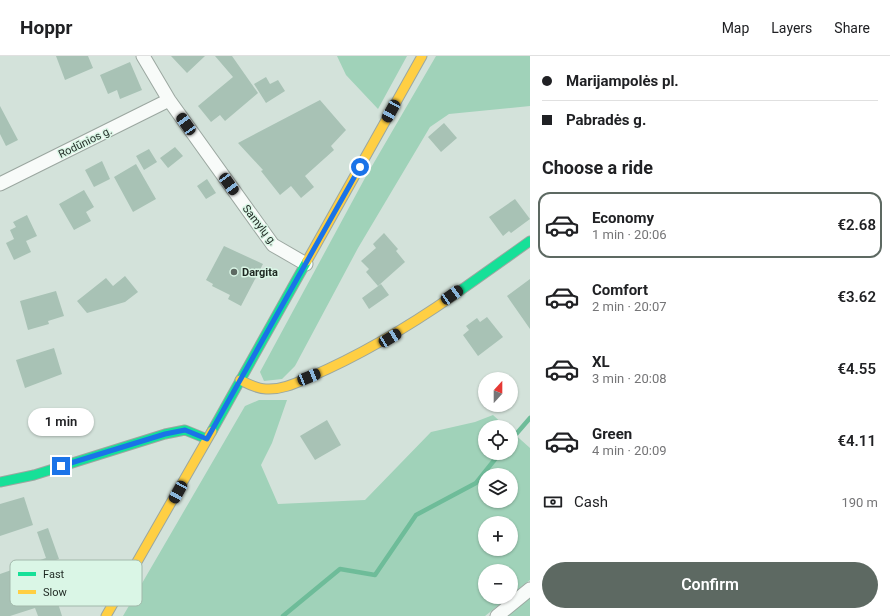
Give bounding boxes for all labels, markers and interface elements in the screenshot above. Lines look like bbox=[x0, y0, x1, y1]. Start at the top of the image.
text: Hoppr bbox=[20, 16, 72, 39]
text: Map bbox=[722, 20, 749, 36]
text: Layers bbox=[771, 20, 812, 36]
text: Share bbox=[834, 20, 870, 36]
text: Marijampolės pl. bbox=[566, 72, 679, 90]
car bbox=[380, 98, 402, 124]
car bbox=[174, 111, 198, 137]
text: Pabradės g. bbox=[566, 111, 646, 129]
street label: Rodūnios g. bbox=[56, 124, 114, 161]
text: Choose a ride bbox=[542, 157, 653, 178]
route start bbox=[351, 158, 369, 176]
car bbox=[217, 171, 241, 197]
street label: Samylų g. bbox=[240, 202, 280, 248]
icon: car bbox=[544, 207, 580, 243]
text: Economy bbox=[592, 209, 654, 227]
text: €2.68 bbox=[837, 216, 876, 234]
text: 1 min · 20:06 bbox=[592, 227, 667, 242]
place label: Dargita bbox=[242, 266, 278, 279]
marker: Dargita bbox=[229, 267, 239, 277]
icon: car bbox=[544, 279, 580, 315]
text: Comfort bbox=[592, 281, 648, 299]
car bbox=[439, 283, 465, 307]
text: €3.62 bbox=[837, 288, 876, 306]
text: 2 min · 20:07 bbox=[592, 299, 667, 314]
car bbox=[377, 327, 403, 349]
icon: car bbox=[544, 351, 580, 387]
text: XL bbox=[592, 353, 610, 371]
text: €4.55 bbox=[837, 360, 876, 378]
car bbox=[296, 367, 322, 387]
text: 3 min · 20:08 bbox=[592, 371, 667, 386]
north arrow bbox=[478, 372, 518, 412]
map controls bbox=[478, 372, 518, 604]
callout: 1 min bbox=[28, 408, 94, 436]
text: 1 min bbox=[45, 414, 77, 429]
button: locate bbox=[478, 420, 518, 460]
icon: car bbox=[544, 423, 580, 459]
text: Green bbox=[592, 425, 632, 443]
text: €4.11 bbox=[837, 432, 876, 450]
text: 4 min · 20:09 bbox=[592, 443, 667, 458]
route end bbox=[52, 457, 70, 475]
button: layers bbox=[478, 468, 518, 508]
car bbox=[167, 479, 189, 505]
icon: cash bbox=[542, 491, 564, 513]
text: Cash bbox=[574, 493, 608, 511]
text: 190 m bbox=[841, 495, 878, 510]
button: + bbox=[478, 516, 518, 556]
legend bbox=[10, 560, 142, 606]
button: Confirm bbox=[542, 562, 878, 608]
button: − bbox=[478, 564, 518, 604]
text: Fast bbox=[43, 568, 65, 581]
text: Slow bbox=[43, 586, 67, 599]

